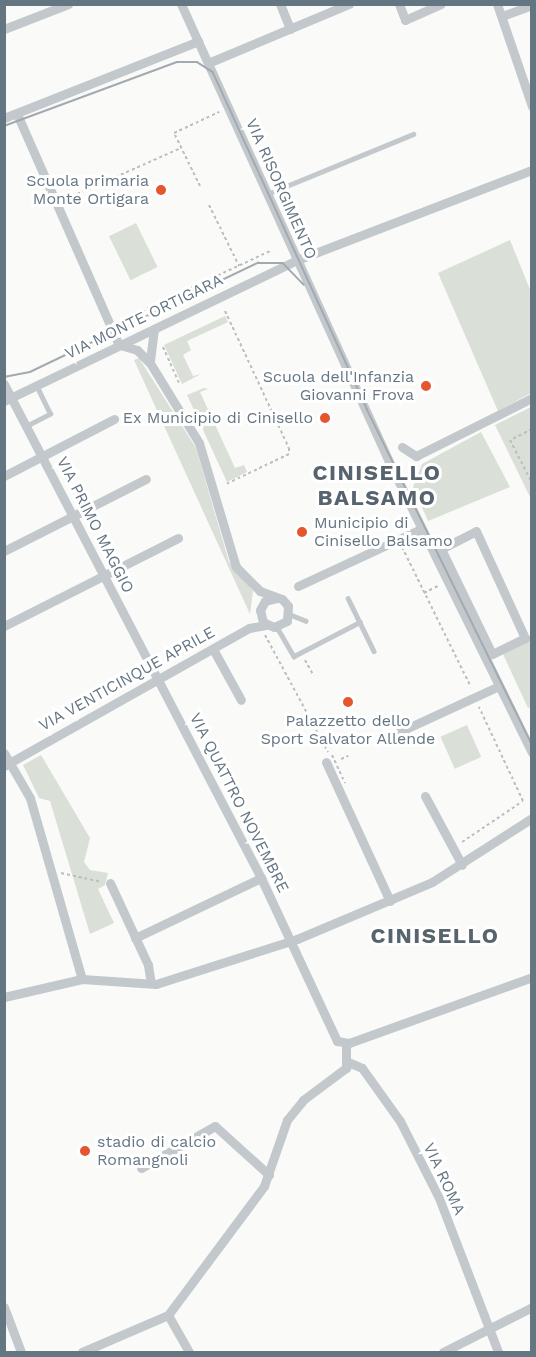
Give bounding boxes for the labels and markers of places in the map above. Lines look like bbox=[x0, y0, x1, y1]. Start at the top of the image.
place label: Scuola primaria Monte Ortigara bbox=[26, 171, 149, 209]
marker: Scuola primaria Monte Ortigara bbox=[154, 183, 168, 197]
place label: Scuola dell'Infanzia Giovanni Frova bbox=[262, 367, 414, 405]
marker: Scuola dell'Infanzia Giovanni Frova bbox=[419, 379, 433, 393]
place label: Ex Municipio di Cinisello bbox=[122, 408, 313, 428]
marker: Ex Municipio di Cinisello bbox=[318, 411, 332, 425]
place label: Municipio di Cinisello Balsamo bbox=[314, 513, 453, 551]
marker: Municipio di Cinisello Balsamo bbox=[295, 525, 309, 539]
marker: Palazzetto dello Sport Salvator Allende bbox=[341, 695, 355, 709]
place label: Palazzetto dello Sport Salvator Allende bbox=[260, 711, 436, 749]
place label: stadio di calcio Romangnoli bbox=[97, 1132, 216, 1170]
marker: stadio di calcio Romangnoli bbox=[78, 1144, 92, 1158]

